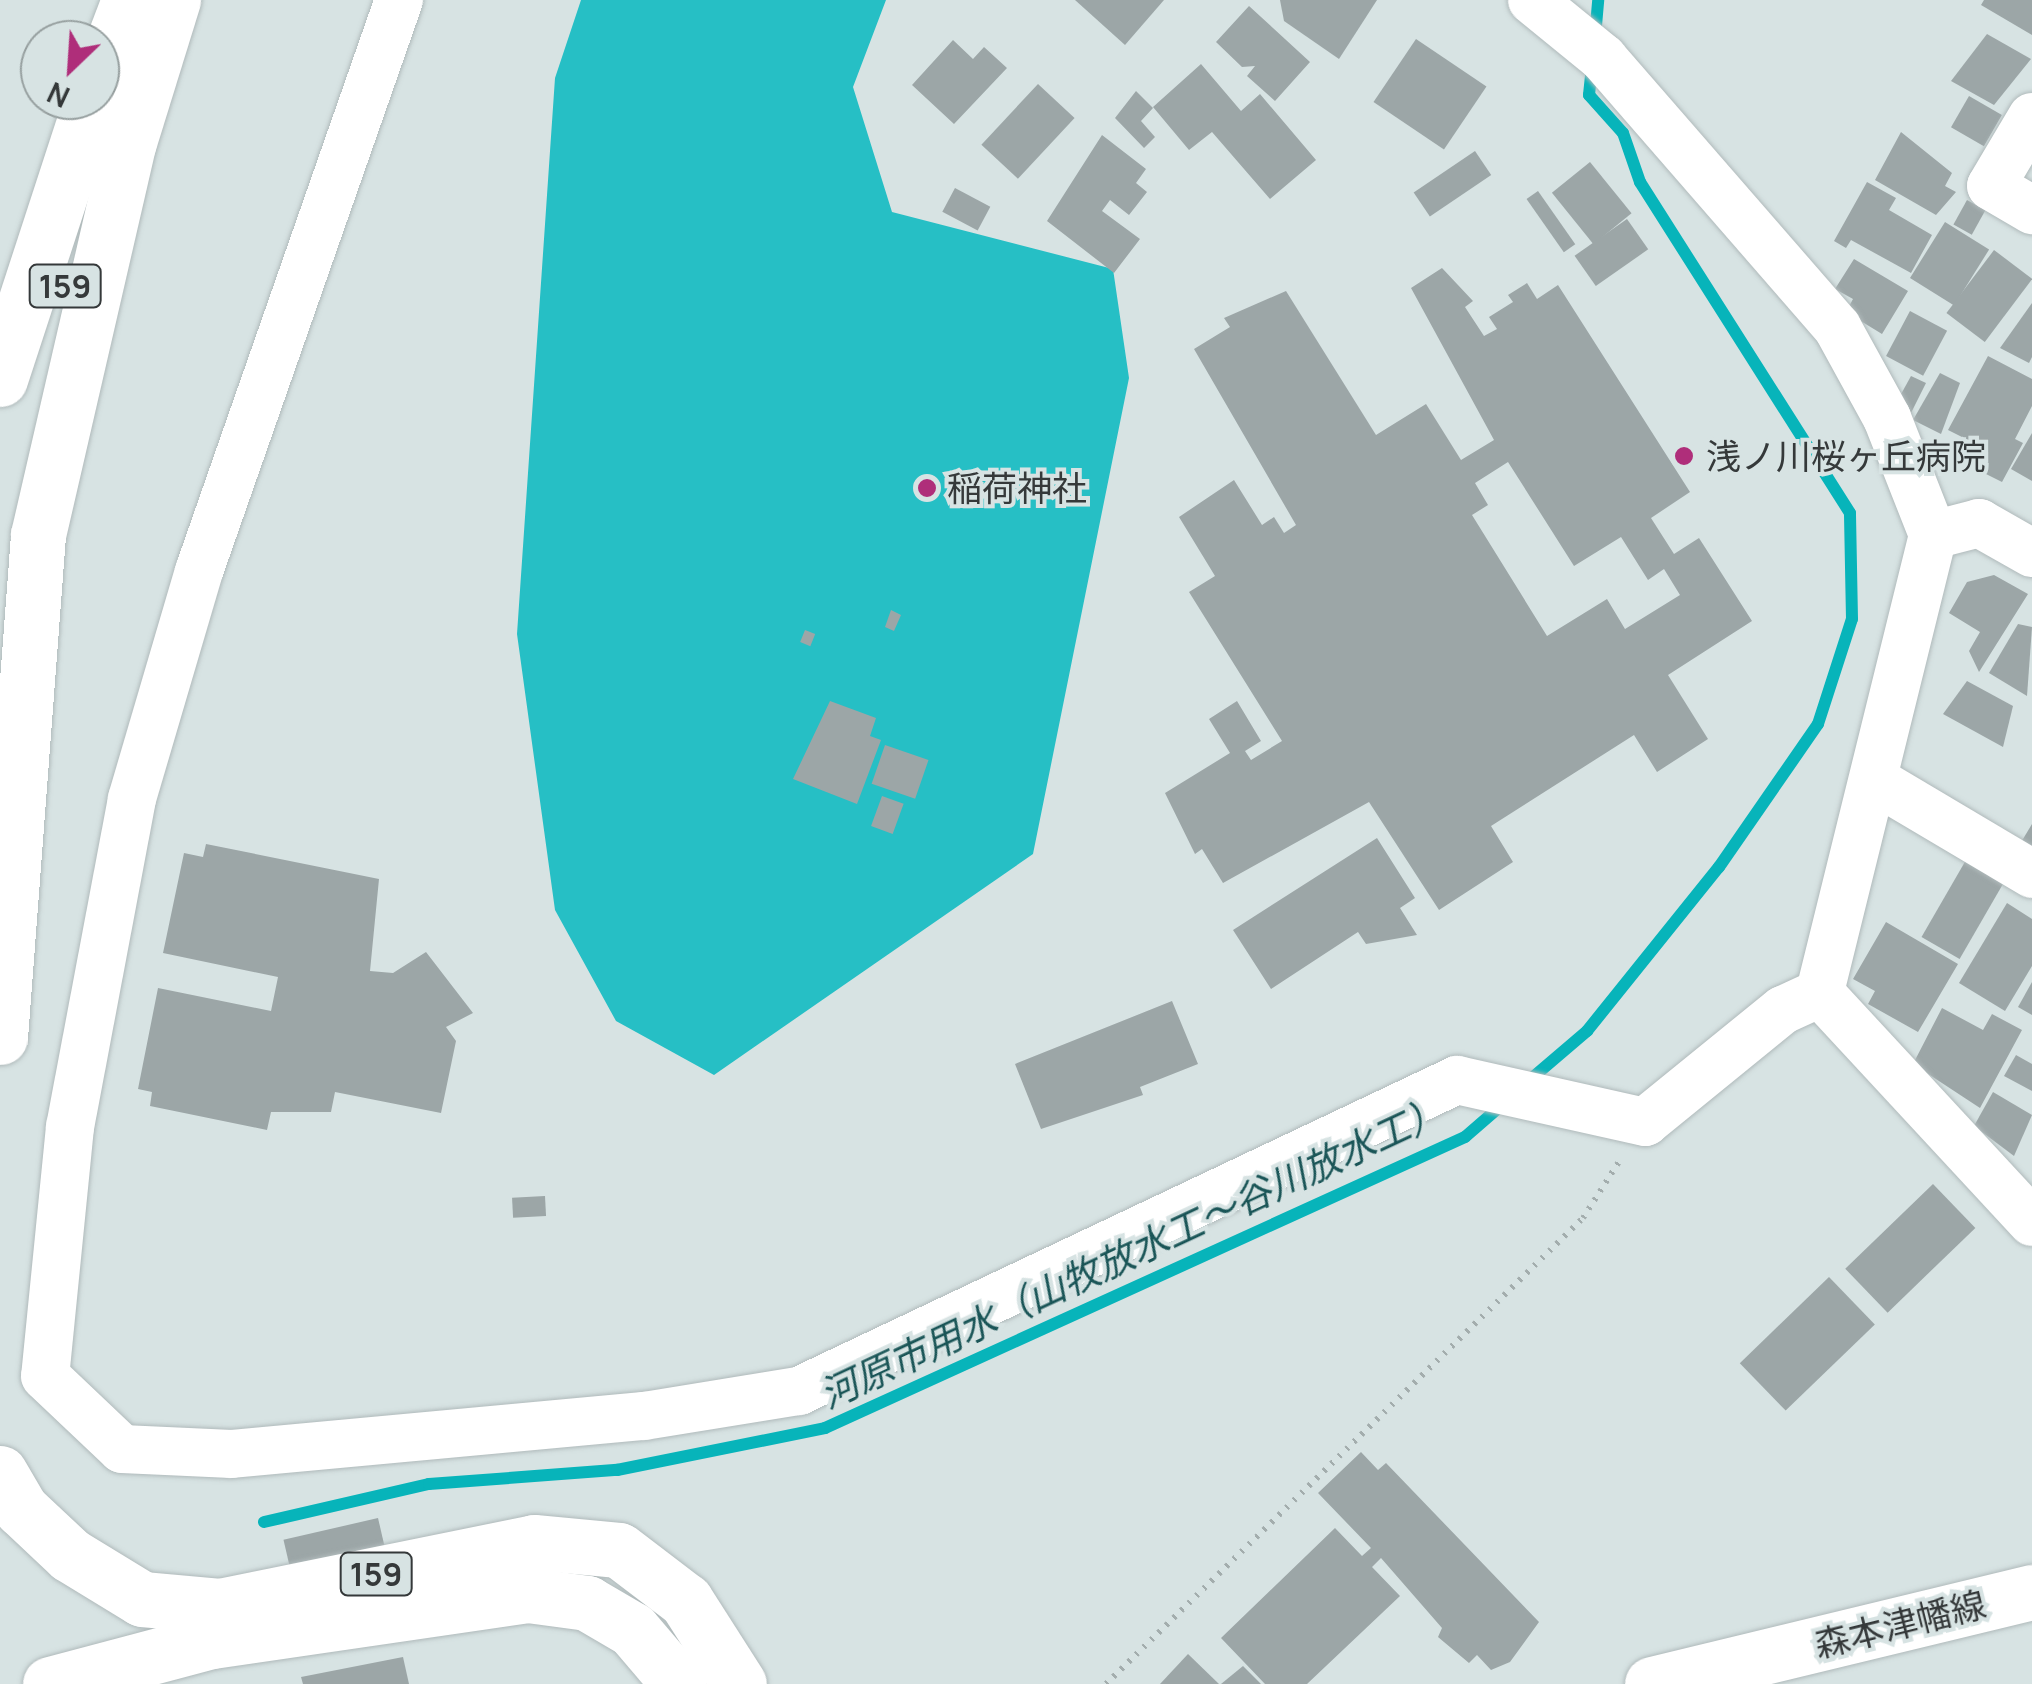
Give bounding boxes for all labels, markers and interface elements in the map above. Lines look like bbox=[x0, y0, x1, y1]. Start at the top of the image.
north arrow bbox=[20, 20, 120, 120]
text: N bbox=[41, 74, 75, 117]
road number: 159 bbox=[28, 259, 102, 313]
place label: 浅ノ川桜ヶ丘病院 bbox=[1706, 435, 1986, 477]
marker: 浅ノ川桜ヶ丘病院 bbox=[1671, 443, 1697, 469]
place label: 稲荷神社 bbox=[947, 467, 1087, 509]
marker: 稲荷神社 bbox=[916, 477, 938, 499]
water label: 河原市用水（山牧放水工～谷川放水工） bbox=[812, 1087, 1452, 1417]
road number: 159 bbox=[338, 1547, 414, 1601]
street label: 森本津幡線 bbox=[1810, 1582, 1990, 1666]

